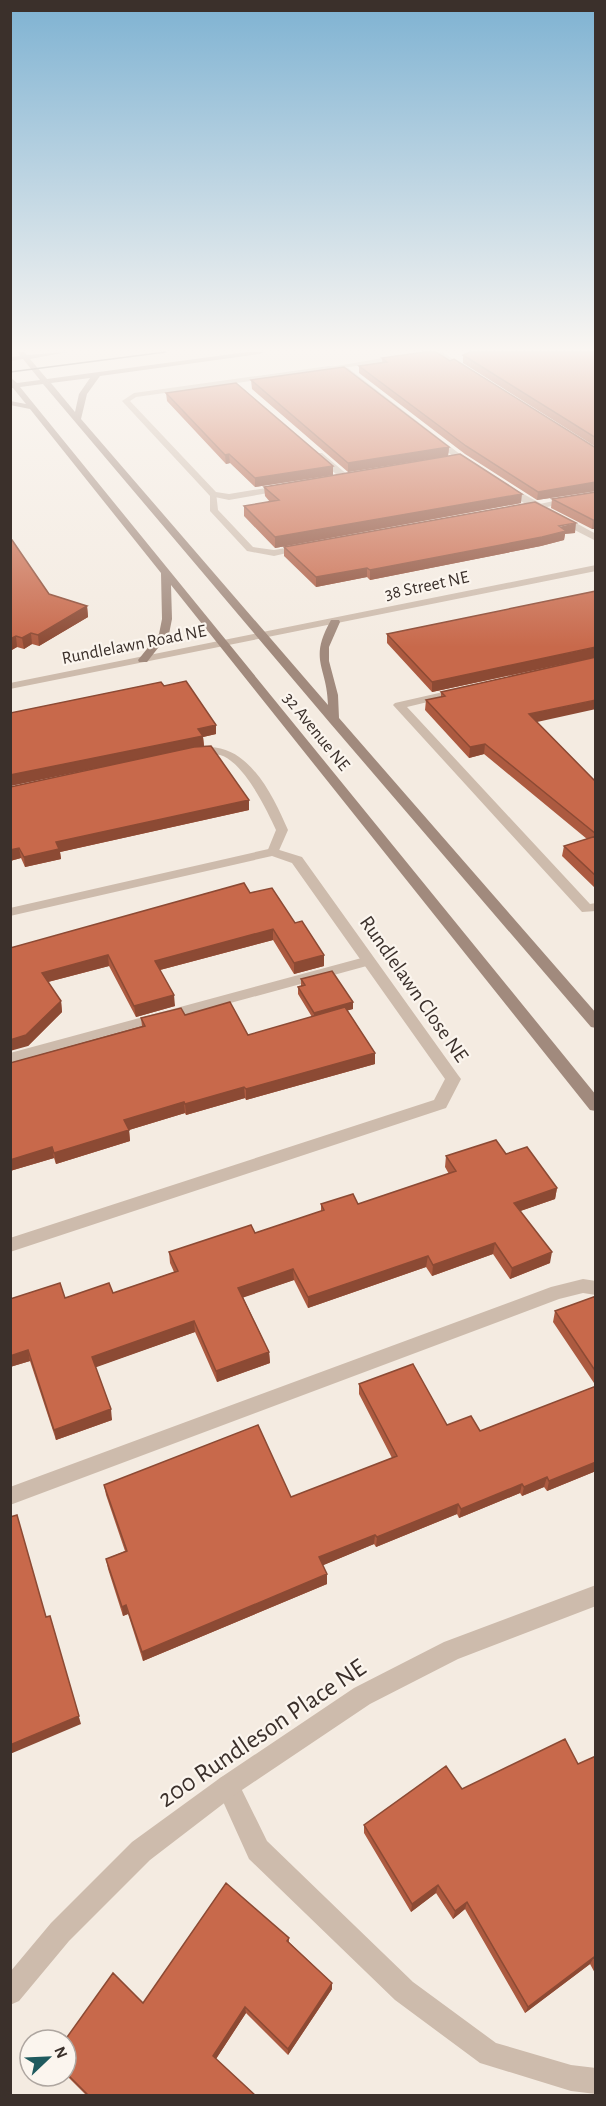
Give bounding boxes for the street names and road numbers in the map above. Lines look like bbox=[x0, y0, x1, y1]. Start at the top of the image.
street label: 38 Street NE bbox=[383, 568, 471, 604]
street label: Rundlelawn Road NE bbox=[60, 622, 208, 668]
street label: 32 Avenue NE bbox=[279, 689, 353, 775]
street label: Rundlelawn Close NE bbox=[356, 912, 472, 1066]
street label: 200 Rundleson Place NE bbox=[154, 1654, 370, 1812]

